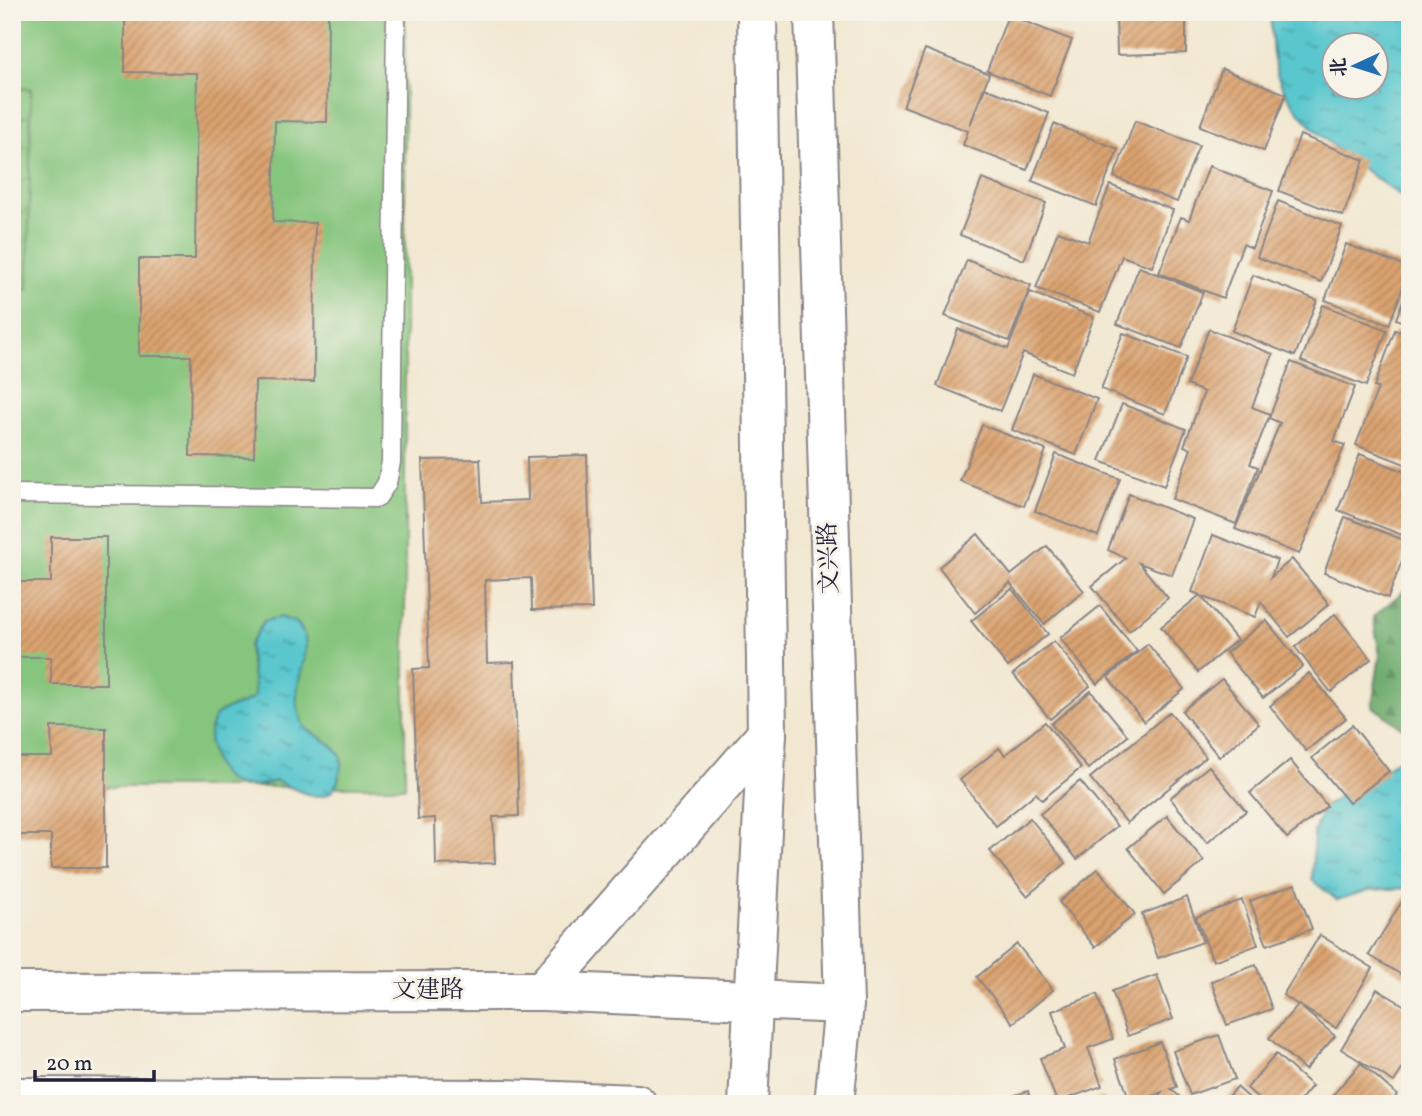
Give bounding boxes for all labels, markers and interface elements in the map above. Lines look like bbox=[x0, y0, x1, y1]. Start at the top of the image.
north arrow bbox=[1320, 32, 1390, 102]
text: 北 bbox=[1326, 57, 1354, 77]
street label: 文兴路 bbox=[812, 521, 848, 595]
street label: 文建路 bbox=[392, 974, 464, 1008]
scale bar bbox=[35, 1039, 154, 1083]
text: 20 m bbox=[46, 1050, 92, 1079]

